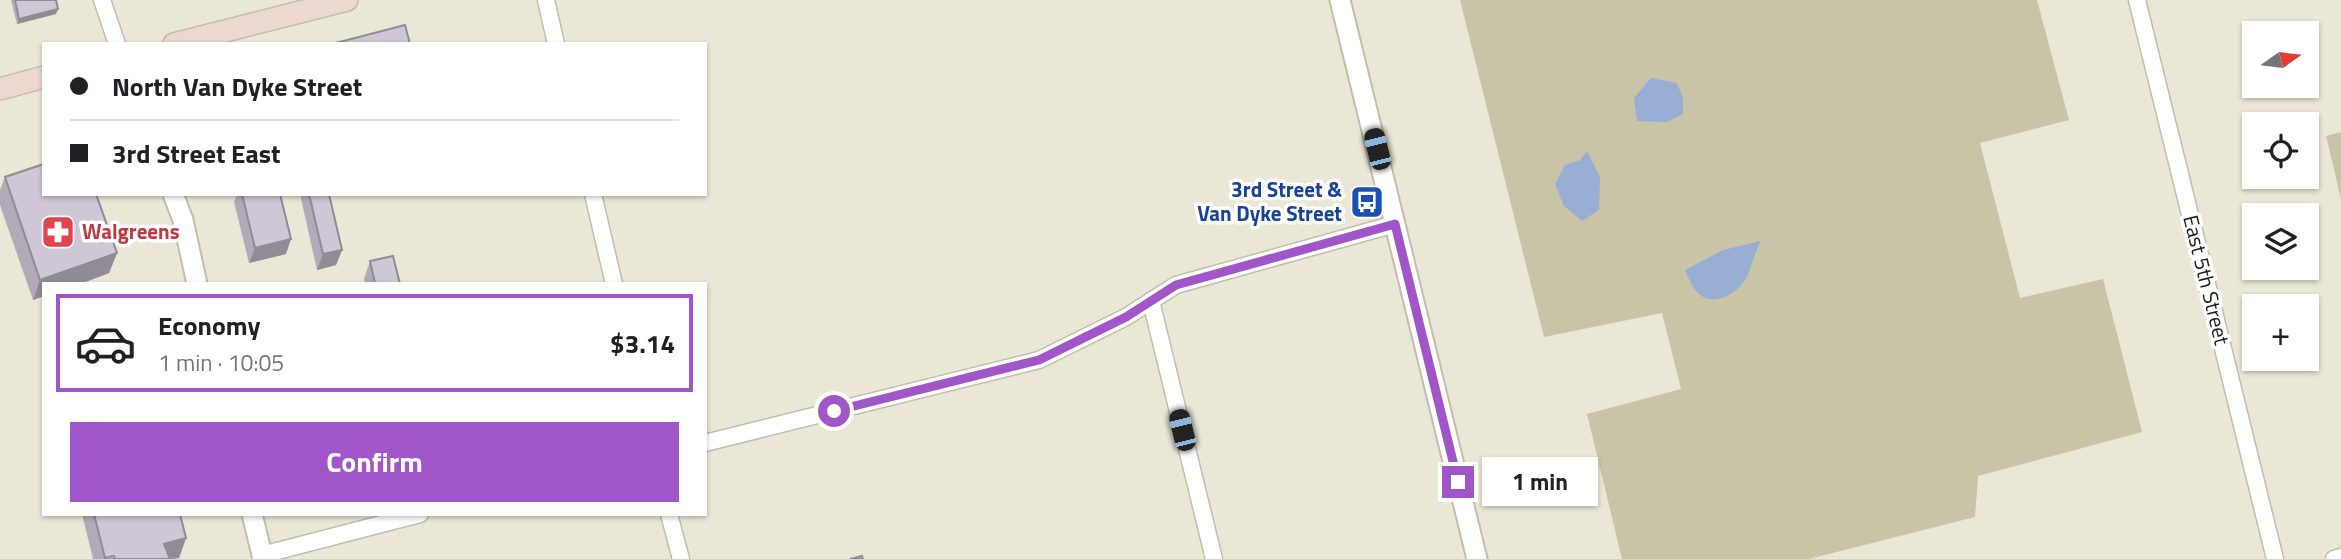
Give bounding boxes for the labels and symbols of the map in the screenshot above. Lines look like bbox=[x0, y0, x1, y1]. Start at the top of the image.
north arrow bbox=[2242, 21, 2319, 98]
car bbox=[1362, 126, 1393, 172]
place label: 3rd Street & Van Dyke Street bbox=[1197, 173, 1342, 229]
bus stop icon: 3rd Street & Van Dyke Street bbox=[1348, 183, 1386, 221]
street label: East 5th Street bbox=[2175, 211, 2239, 349]
pharmacy icon: Walgreens bbox=[39, 213, 77, 251]
place label: Walgreens bbox=[82, 215, 180, 247]
route start bbox=[818, 395, 850, 427]
car bbox=[1167, 407, 1198, 453]
callout: 1 min bbox=[1482, 458, 1598, 506]
route end bbox=[1442, 466, 1474, 498]

